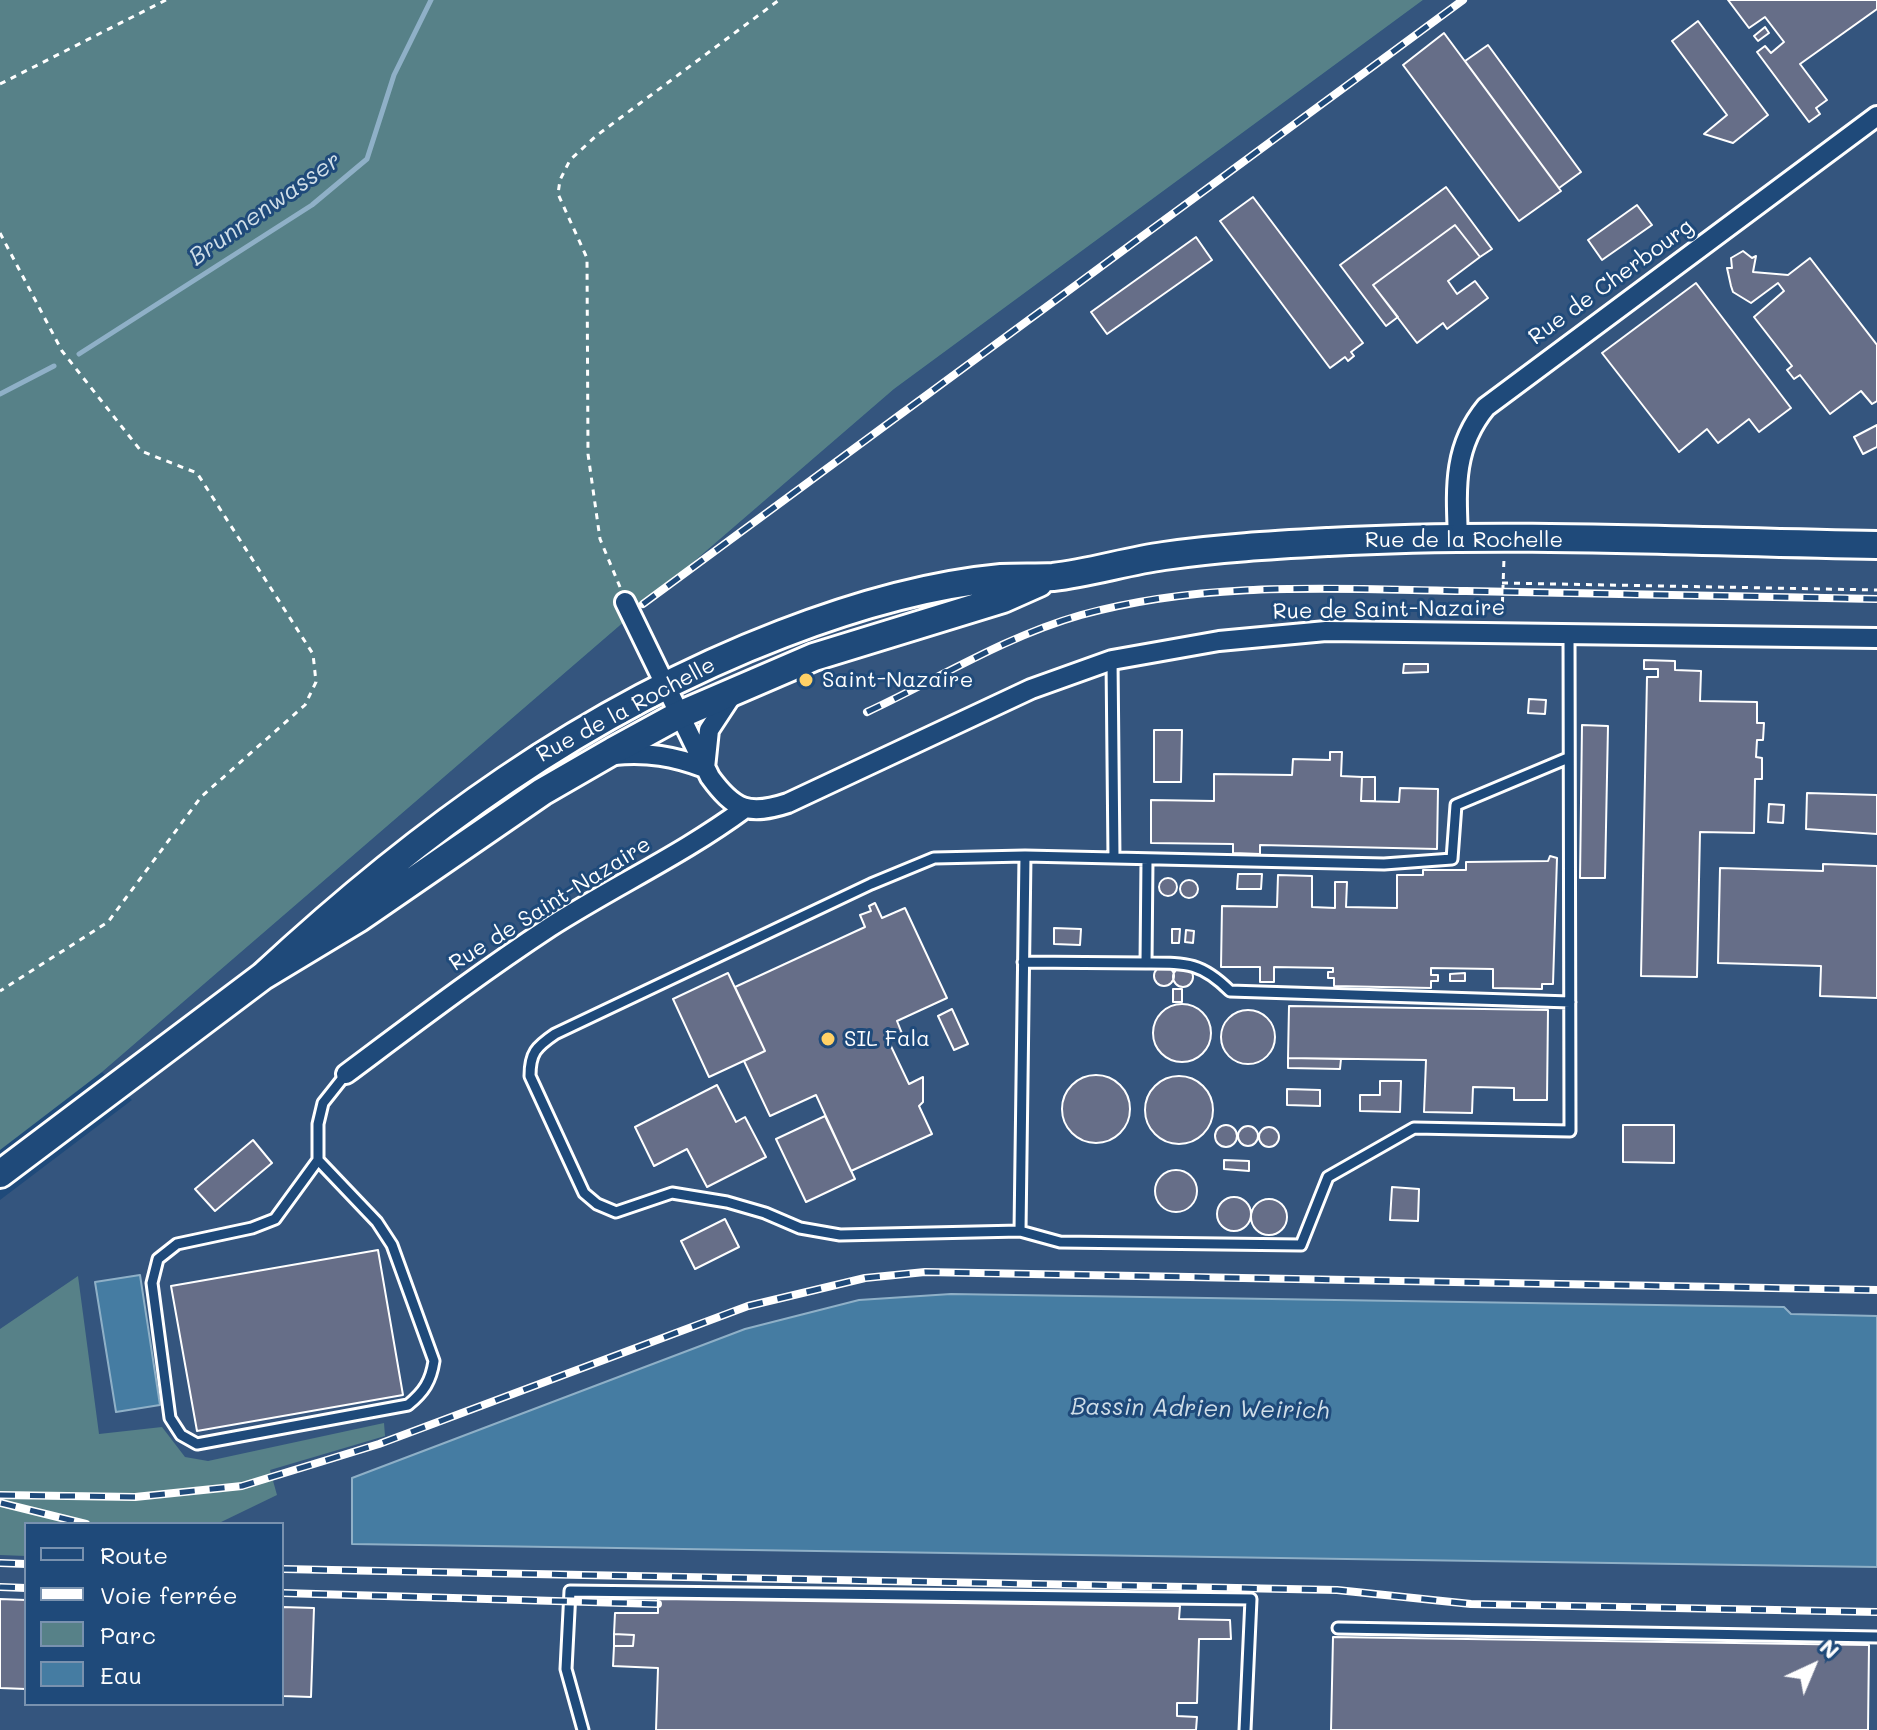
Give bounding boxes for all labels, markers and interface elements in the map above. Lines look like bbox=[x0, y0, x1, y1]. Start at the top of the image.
water label: Brunnenwasser bbox=[184, 146, 346, 272]
street label: Rue de Cherbourg bbox=[1524, 213, 1698, 351]
street label: Rue de la Rochelle bbox=[1365, 527, 1563, 553]
street label: Rue de Saint-Nazaire bbox=[1272, 595, 1506, 625]
street label: Rue de la Rochelle bbox=[532, 652, 720, 768]
place label: Saint-Nazaire bbox=[822, 667, 973, 693]
marker: Saint-Nazaire bbox=[797, 671, 815, 689]
street label: Rue de Saint-Nazaire bbox=[444, 831, 656, 977]
place label: SIL Fala bbox=[844, 1026, 930, 1052]
marker: SIL Fala bbox=[819, 1030, 837, 1048]
water label: Bassin Adrien Weirich bbox=[1070, 1392, 1330, 1426]
legend bbox=[24, 1522, 284, 1706]
text: Route bbox=[100, 1539, 168, 1570]
text: Voie ferrée bbox=[100, 1579, 238, 1610]
text: Parc bbox=[100, 1619, 156, 1650]
north arrow bbox=[1773, 1626, 1853, 1706]
text: N bbox=[1814, 1632, 1846, 1665]
text: Eau bbox=[100, 1659, 142, 1690]

